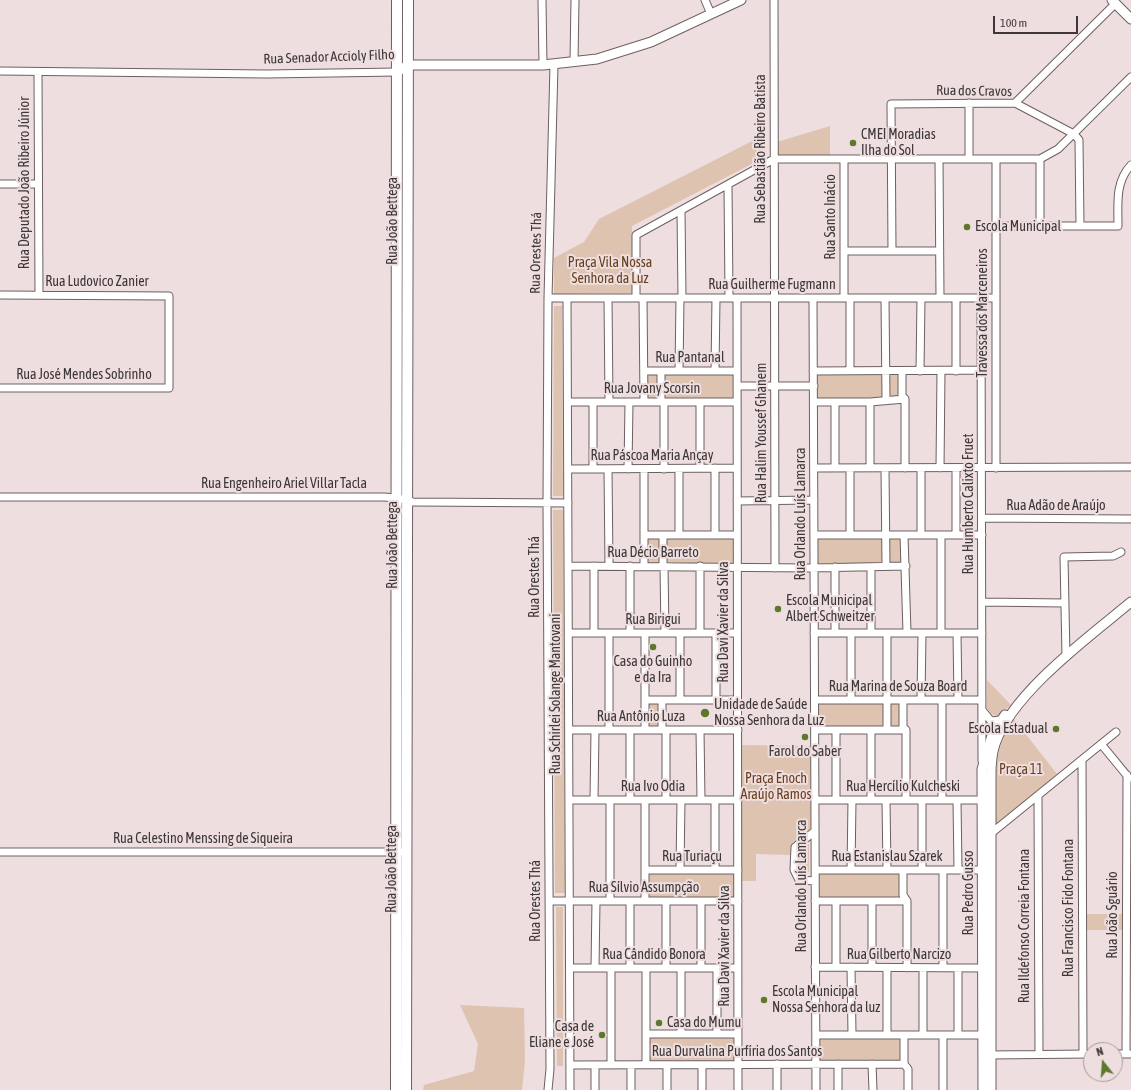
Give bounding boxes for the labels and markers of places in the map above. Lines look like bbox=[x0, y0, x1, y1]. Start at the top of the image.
place label: CMEI Moradias Ilha do Sol bbox=[861, 127, 936, 160]
marker: CMEI Moradias Ilha do Sol bbox=[848, 138, 858, 148]
place label: Escola Municipal bbox=[975, 219, 1061, 235]
marker: Escola Municipal bbox=[962, 222, 972, 232]
place label: Escola Municipal Albert Schweitzer bbox=[786, 593, 875, 626]
marker: Escola Municipal Albert Schweitzer bbox=[773, 604, 783, 614]
marker: Casa do Guinho e da Ira bbox=[648, 642, 658, 652]
place label: Casa do Guinho e da Ira bbox=[614, 654, 692, 686]
place label: Unidade de Saúde Nossa Senhora da Luz bbox=[714, 697, 824, 730]
marker: Unidade de Saúde Nossa Senhora da Luz bbox=[699, 707, 711, 719]
place label: Escola Estadual bbox=[968, 721, 1048, 737]
marker: Escola Estadual bbox=[1051, 724, 1061, 734]
marker: Farol do Saber bbox=[800, 732, 810, 742]
place label: Farol do Saber bbox=[769, 744, 841, 760]
place label: Escola Municipal Nossa Senhora da luz bbox=[772, 984, 880, 1016]
marker: Escola Municipal Nossa Senhora da luz bbox=[759, 995, 769, 1005]
place label: Casa do Mumu bbox=[667, 1015, 741, 1031]
marker: Casa do Mumu bbox=[654, 1018, 664, 1028]
place label: Casa de Eliane e José bbox=[529, 1019, 594, 1052]
marker: Casa de Eliane e José bbox=[597, 1030, 607, 1040]

